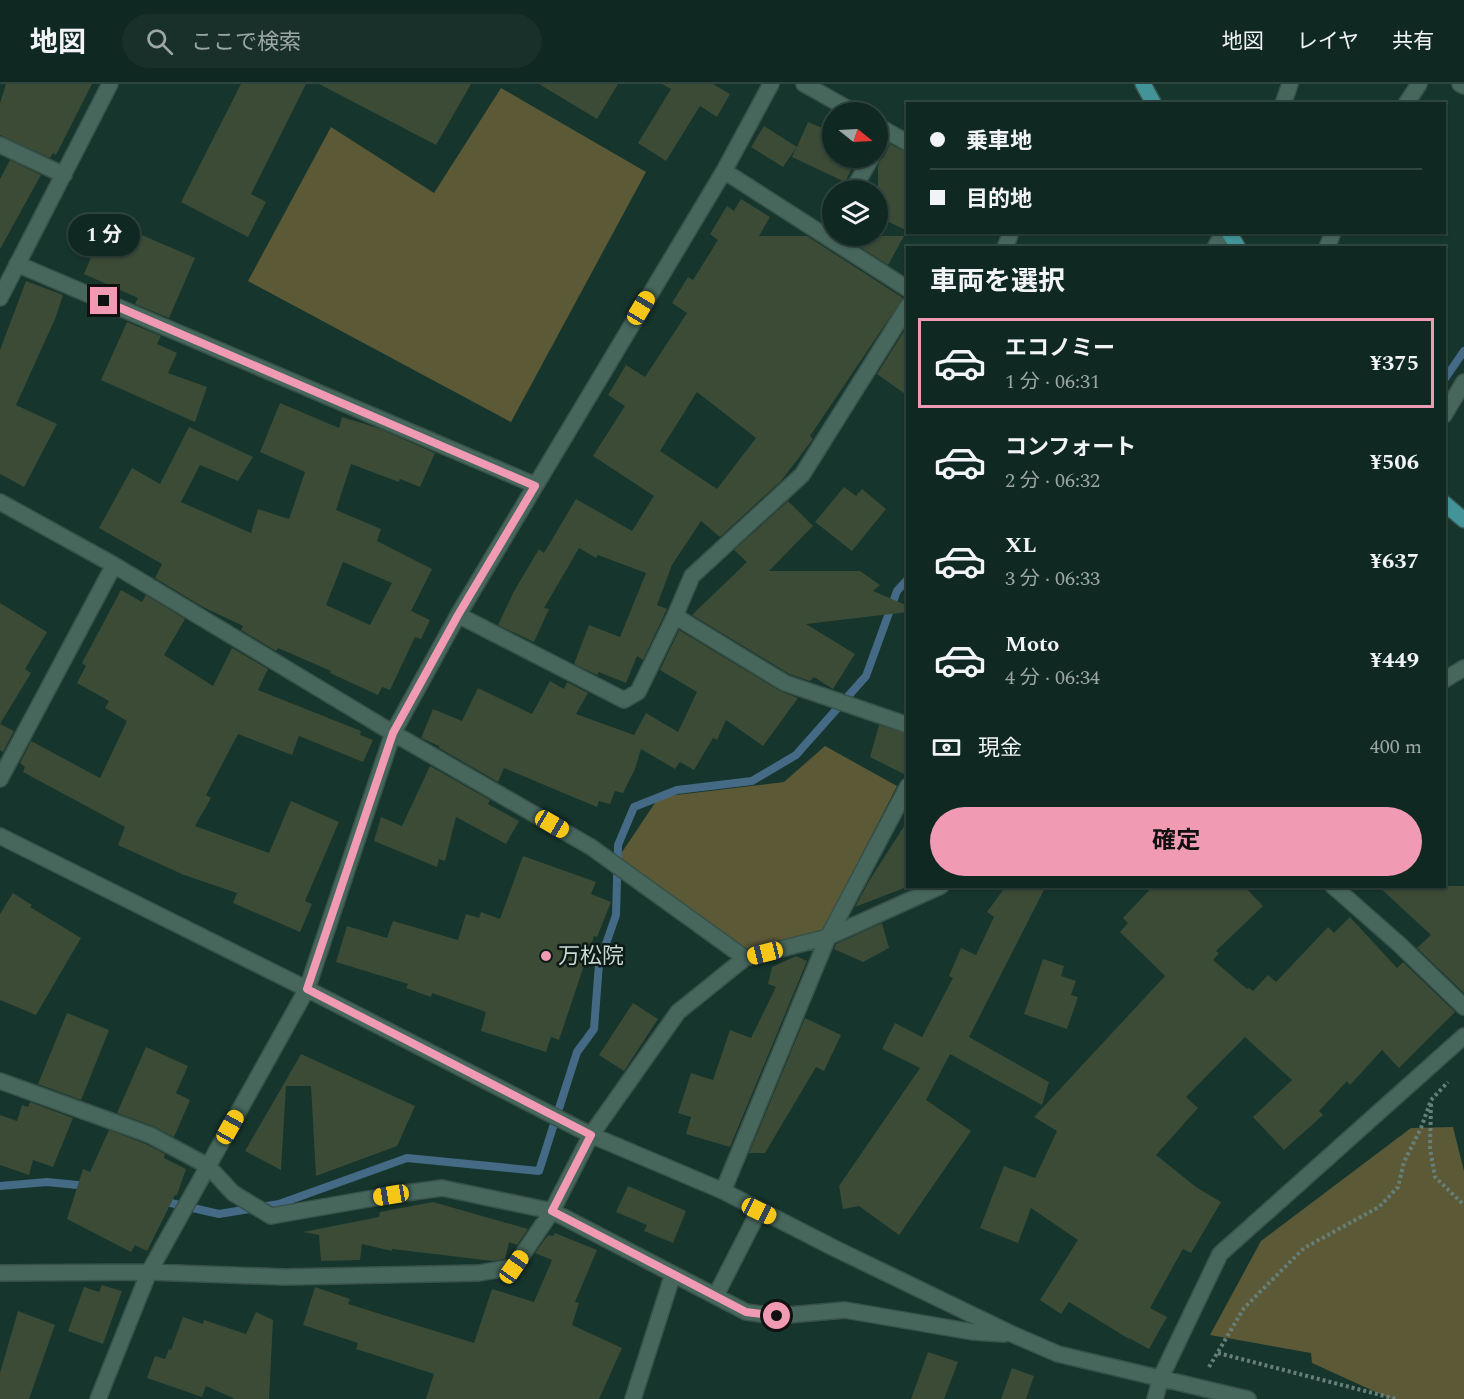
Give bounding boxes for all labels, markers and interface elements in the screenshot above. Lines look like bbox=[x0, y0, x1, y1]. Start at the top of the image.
search box bbox=[122, 14, 542, 68]
text: 地図 bbox=[30, 21, 86, 64]
icon: search bbox=[143, 25, 176, 58]
text: ここで検索 bbox=[191, 26, 301, 59]
text: 地図 bbox=[1222, 26, 1264, 58]
text: レイヤ bbox=[1297, 26, 1359, 58]
text: 共有 bbox=[1392, 26, 1434, 58]
north arrow bbox=[822, 102, 888, 168]
map controls bbox=[822, 102, 888, 246]
text: 乗車地 bbox=[966, 125, 1032, 158]
button: layers bbox=[822, 180, 888, 246]
text: 目的地 bbox=[966, 183, 1032, 216]
callout: 1 分 bbox=[68, 214, 140, 256]
text: 1 分 bbox=[86, 220, 122, 250]
text: 車両を選択 bbox=[930, 261, 1065, 303]
route end bbox=[90, 287, 117, 314]
car bbox=[624, 288, 658, 328]
text: エコノミー bbox=[1005, 332, 1115, 365]
icon: car bbox=[933, 336, 987, 390]
text: ¥375 bbox=[1370, 347, 1419, 380]
text: 1 分 · 06:31 bbox=[1005, 367, 1100, 397]
text: コンフォート bbox=[1005, 431, 1136, 464]
icon: car bbox=[933, 435, 987, 489]
text: ¥506 bbox=[1370, 446, 1419, 479]
text: 2 分 · 06:32 bbox=[1005, 466, 1100, 496]
text: XL bbox=[1005, 529, 1036, 562]
icon: car bbox=[933, 534, 987, 588]
text: ¥637 bbox=[1370, 545, 1419, 578]
text: 3 分 · 06:33 bbox=[1005, 564, 1100, 594]
text: Moto bbox=[1005, 628, 1059, 661]
icon: car bbox=[933, 633, 987, 687]
text: ¥449 bbox=[1370, 644, 1419, 677]
text: 4 分 · 06:34 bbox=[1005, 663, 1100, 693]
icon: cash bbox=[930, 731, 963, 764]
text: 現金 bbox=[978, 732, 1022, 765]
text: 400 m bbox=[1370, 732, 1422, 762]
car bbox=[532, 807, 572, 841]
button: 確定 bbox=[930, 807, 1422, 876]
place label: 万松院 bbox=[558, 940, 624, 973]
car bbox=[745, 940, 785, 966]
marker: 万松院 bbox=[539, 949, 553, 963]
car bbox=[213, 1107, 247, 1147]
car bbox=[372, 1183, 410, 1207]
car bbox=[739, 1195, 779, 1227]
car bbox=[496, 1247, 532, 1287]
route start bbox=[763, 1302, 790, 1329]

